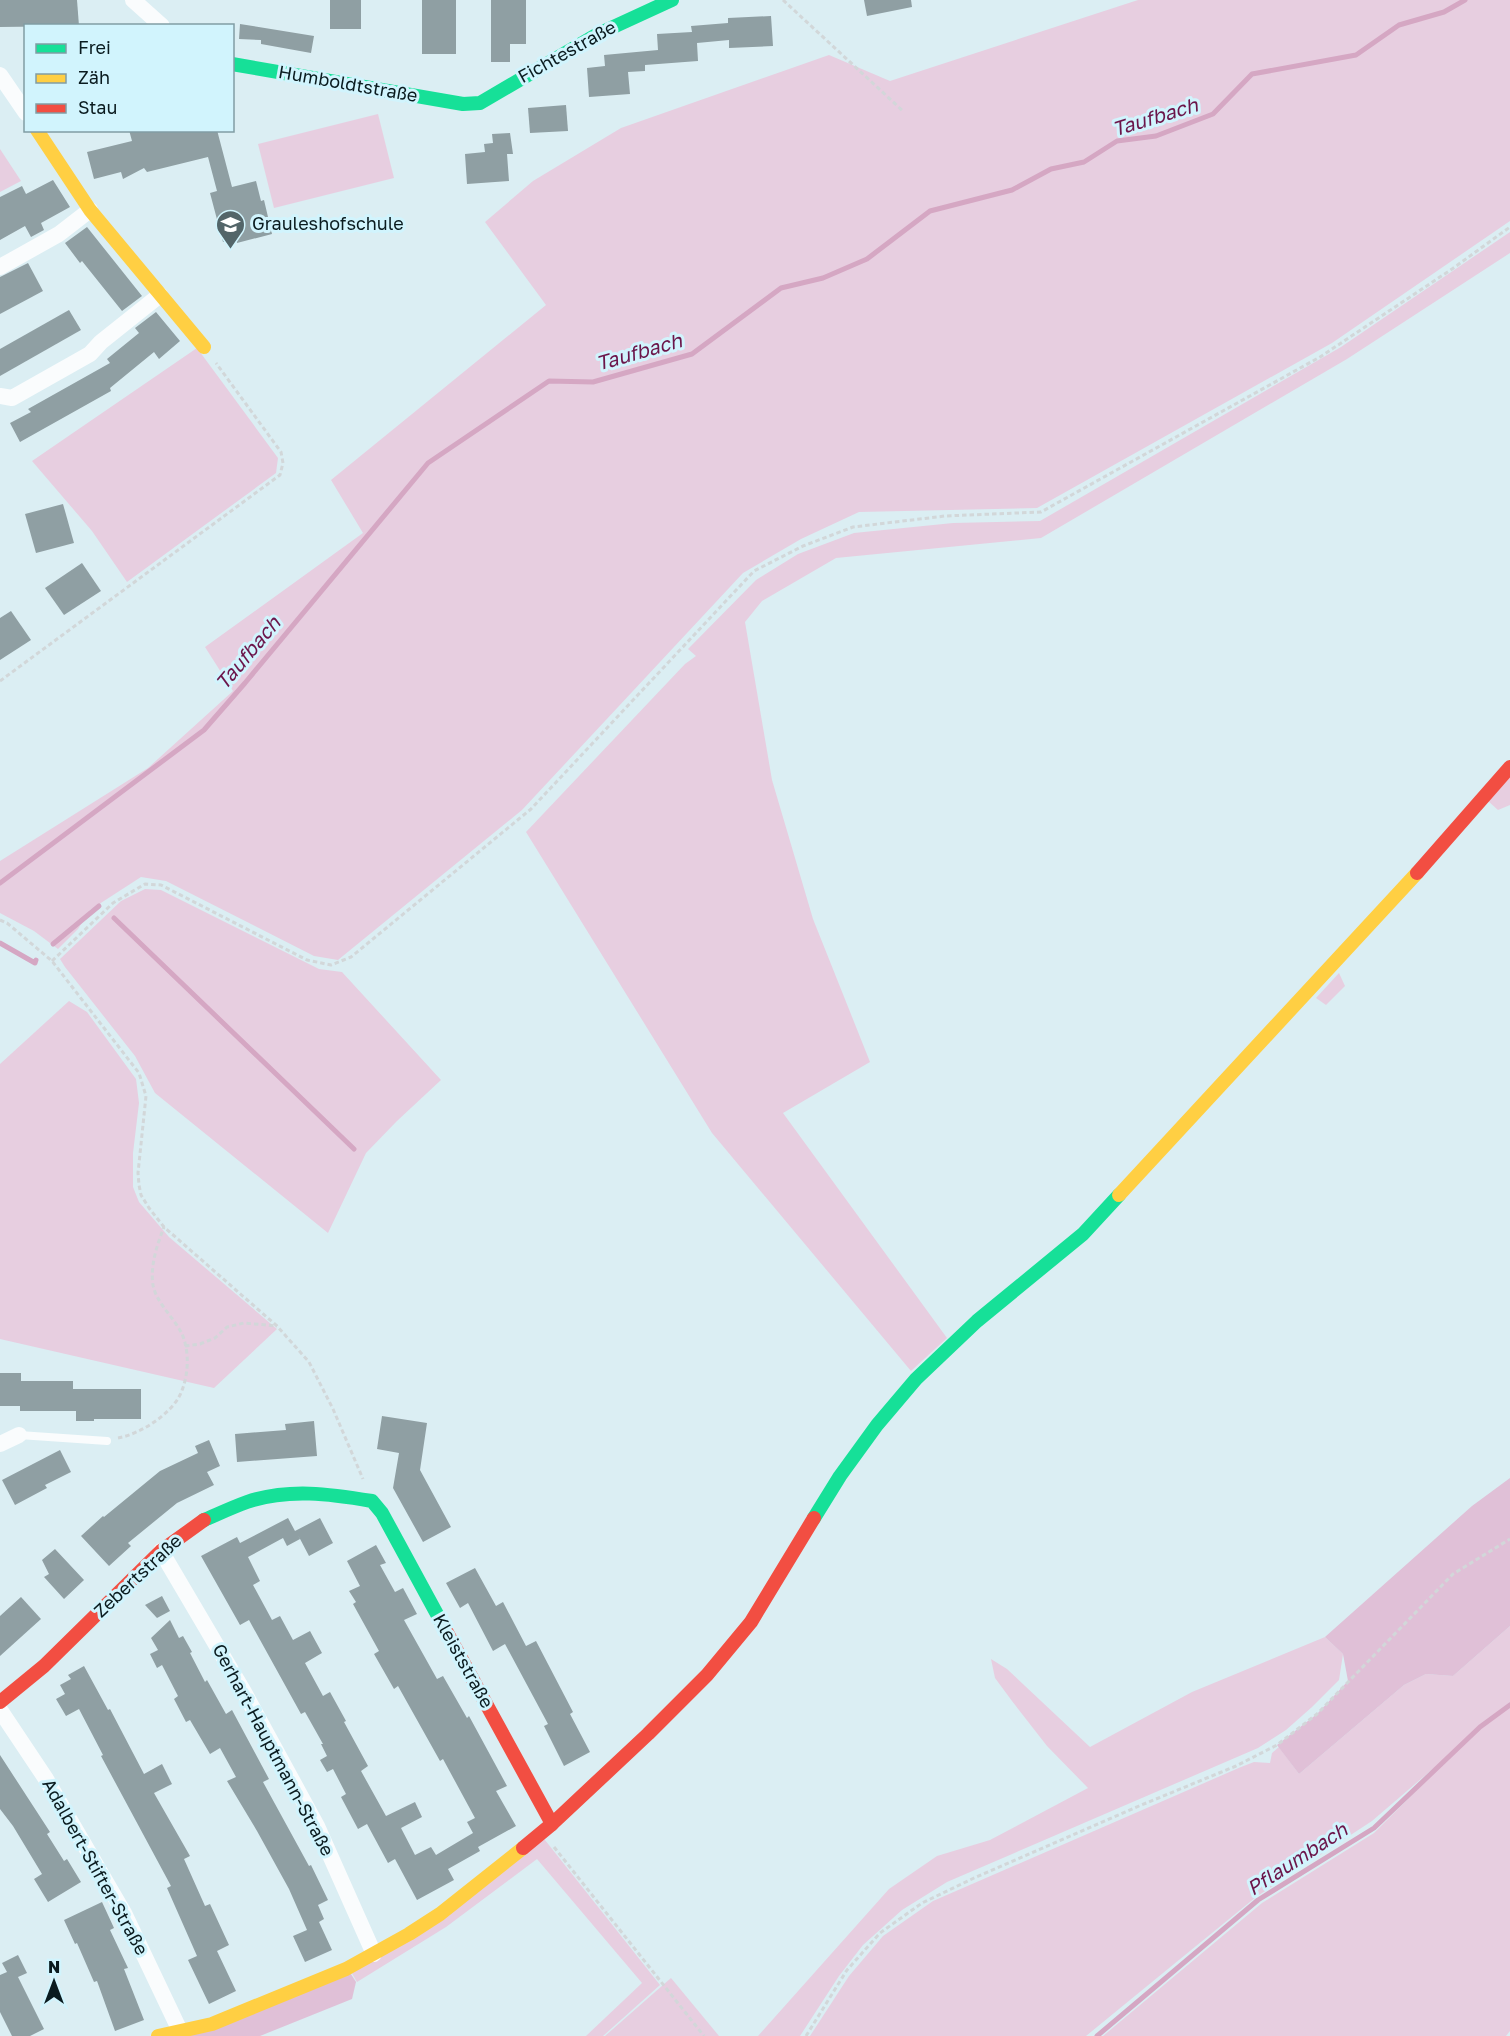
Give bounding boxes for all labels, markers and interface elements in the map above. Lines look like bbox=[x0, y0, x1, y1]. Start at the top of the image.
street label: Fichtestraße bbox=[514, 15, 619, 87]
legend bbox=[24, 24, 234, 132]
text: Frei bbox=[78, 36, 111, 58]
street label: Humboldtstraße bbox=[277, 60, 419, 106]
text: Zäh bbox=[78, 66, 110, 88]
water label: Taufbach bbox=[1109, 91, 1201, 140]
text: Stau bbox=[78, 96, 117, 118]
school or university icon: Grauleshofschule bbox=[215, 208, 247, 250]
place label: Grauleshofschule bbox=[252, 212, 404, 234]
water label: Taufbach bbox=[593, 327, 685, 375]
water label: Taufbach bbox=[210, 610, 285, 694]
street label: Zebertstraße bbox=[89, 1529, 186, 1621]
street label: Kleiststraße bbox=[429, 1609, 499, 1712]
street label: Gerhart-Hauptmann-Straße bbox=[209, 1640, 339, 1859]
street label: Adalbert-Stifter-Straße bbox=[38, 1775, 154, 1958]
water label: Pflaumbach bbox=[1242, 1816, 1352, 1900]
north arrow bbox=[24, 1952, 84, 2012]
text: N bbox=[48, 1957, 60, 1977]

